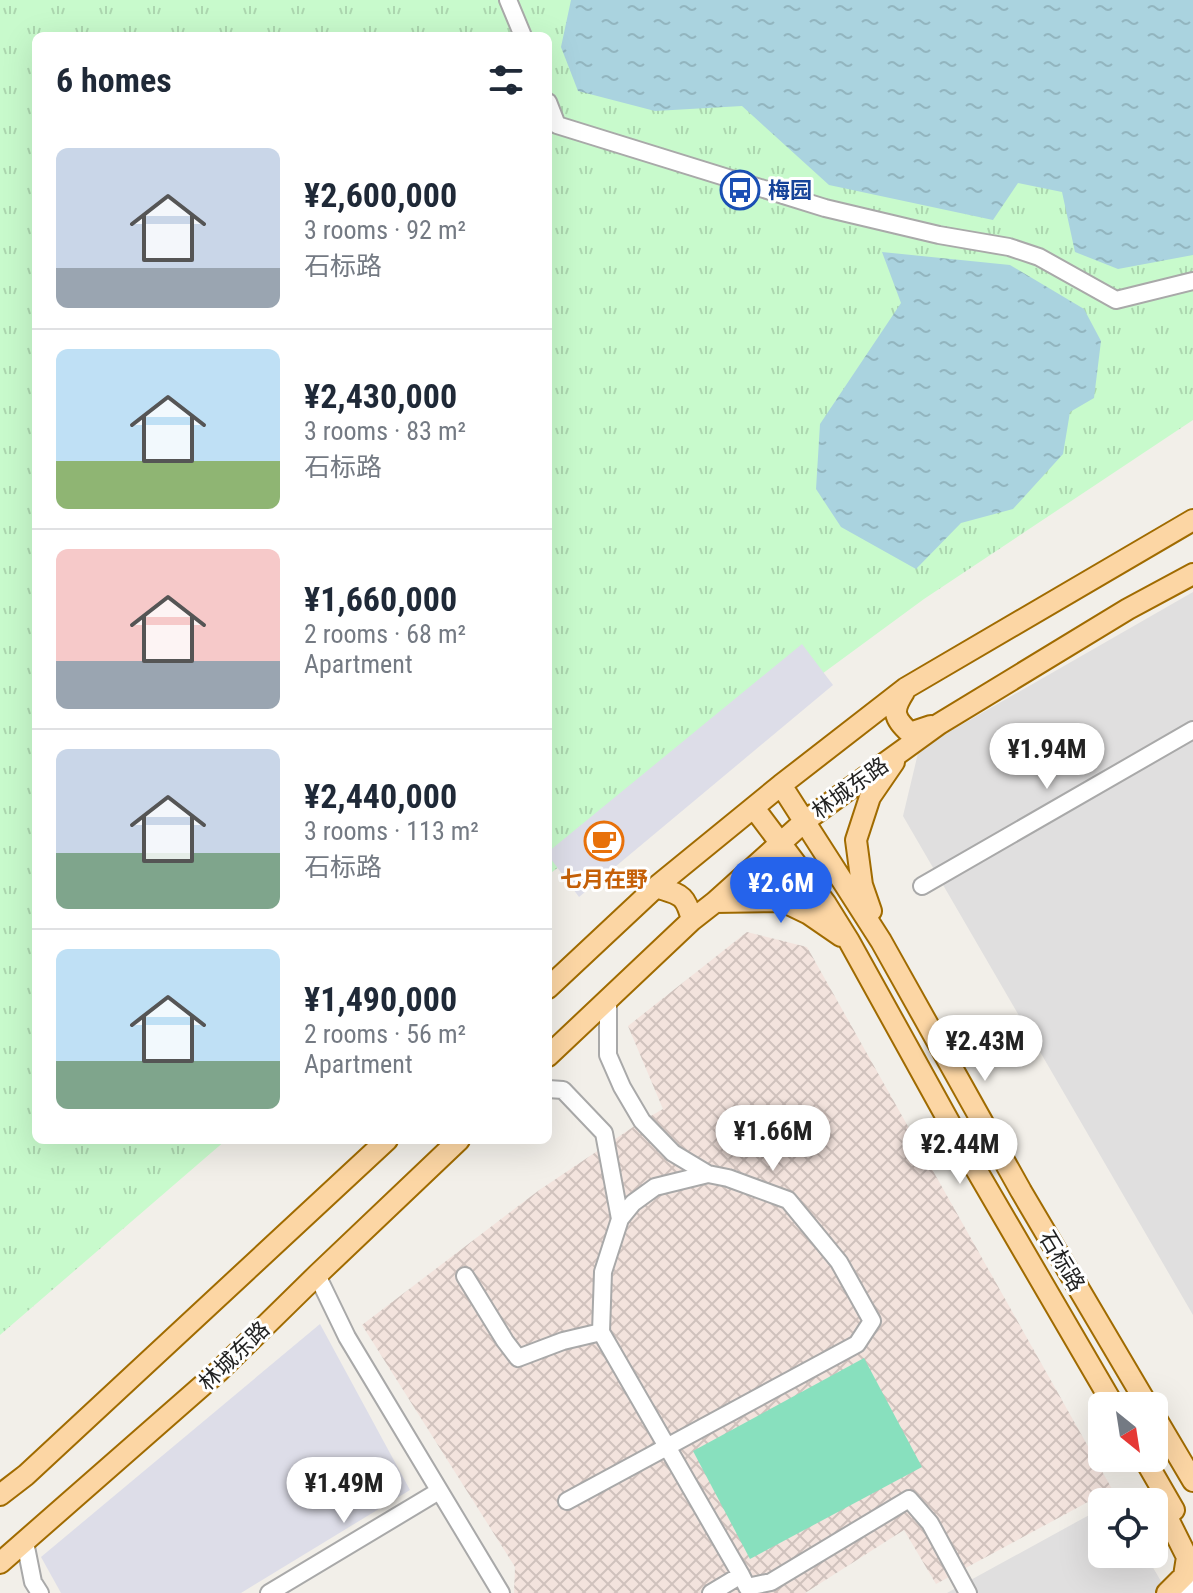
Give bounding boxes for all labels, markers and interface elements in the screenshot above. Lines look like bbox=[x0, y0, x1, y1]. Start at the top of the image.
icon: filters bbox=[484, 58, 528, 102]
text: 6 homes bbox=[56, 60, 172, 100]
bus stop icon: 梅园 bbox=[719, 169, 761, 211]
text: ¥2,600,000 bbox=[304, 175, 457, 215]
place label: 梅园 bbox=[768, 178, 812, 203]
icon: home bbox=[120, 180, 216, 276]
text: 3 rooms · 92 m² bbox=[304, 215, 466, 245]
text: 石标路 bbox=[304, 251, 382, 281]
text: ¥2,430,000 bbox=[304, 376, 457, 416]
icon: home bbox=[120, 381, 216, 477]
text: 3 rooms · 83 m² bbox=[304, 416, 466, 446]
text: 石标路 bbox=[304, 452, 382, 482]
text: ¥1,660,000 bbox=[304, 579, 457, 619]
icon: home bbox=[120, 581, 216, 677]
text: 2 rooms · 68 m² bbox=[304, 619, 466, 649]
text: Apartment bbox=[304, 649, 413, 679]
pin: ¥1.94M bbox=[982, 723, 1112, 791]
text: ¥1.94M bbox=[1007, 734, 1087, 764]
street label: 林城东路 bbox=[807, 752, 893, 824]
text: ¥2,440,000 bbox=[304, 776, 457, 816]
icon: home bbox=[120, 781, 216, 877]
text: 3 rooms · 113 m² bbox=[304, 816, 479, 846]
cafe icon: 七月在野 bbox=[583, 820, 625, 862]
text: 石标路 bbox=[304, 852, 382, 882]
pin: ¥2.6M bbox=[725, 857, 837, 925]
place label: 七月在野 bbox=[560, 867, 648, 892]
text: ¥2.6M bbox=[748, 868, 814, 898]
text: ¥1,490,000 bbox=[304, 979, 457, 1019]
icon: home bbox=[120, 981, 216, 1077]
pin: ¥2.43M bbox=[920, 1015, 1050, 1083]
text: 2 rooms · 56 m² bbox=[304, 1019, 466, 1049]
text: ¥2.43M bbox=[945, 1026, 1025, 1056]
text: Apartment bbox=[304, 1049, 413, 1079]
pin: ¥1.66M bbox=[708, 1105, 838, 1173]
text: ¥1.66M bbox=[733, 1116, 813, 1146]
pin: ¥2.44M bbox=[895, 1118, 1025, 1186]
text: ¥2.44M bbox=[920, 1129, 1000, 1159]
street label: 石标路 bbox=[1034, 1226, 1090, 1296]
street label: 林城东路 bbox=[194, 1316, 274, 1396]
north arrow bbox=[1088, 1392, 1168, 1472]
map controls bbox=[1088, 1392, 1168, 1568]
pin: ¥1.49M bbox=[279, 1457, 409, 1525]
text: ¥1.49M bbox=[304, 1468, 384, 1498]
button: locate bbox=[1088, 1488, 1168, 1568]

